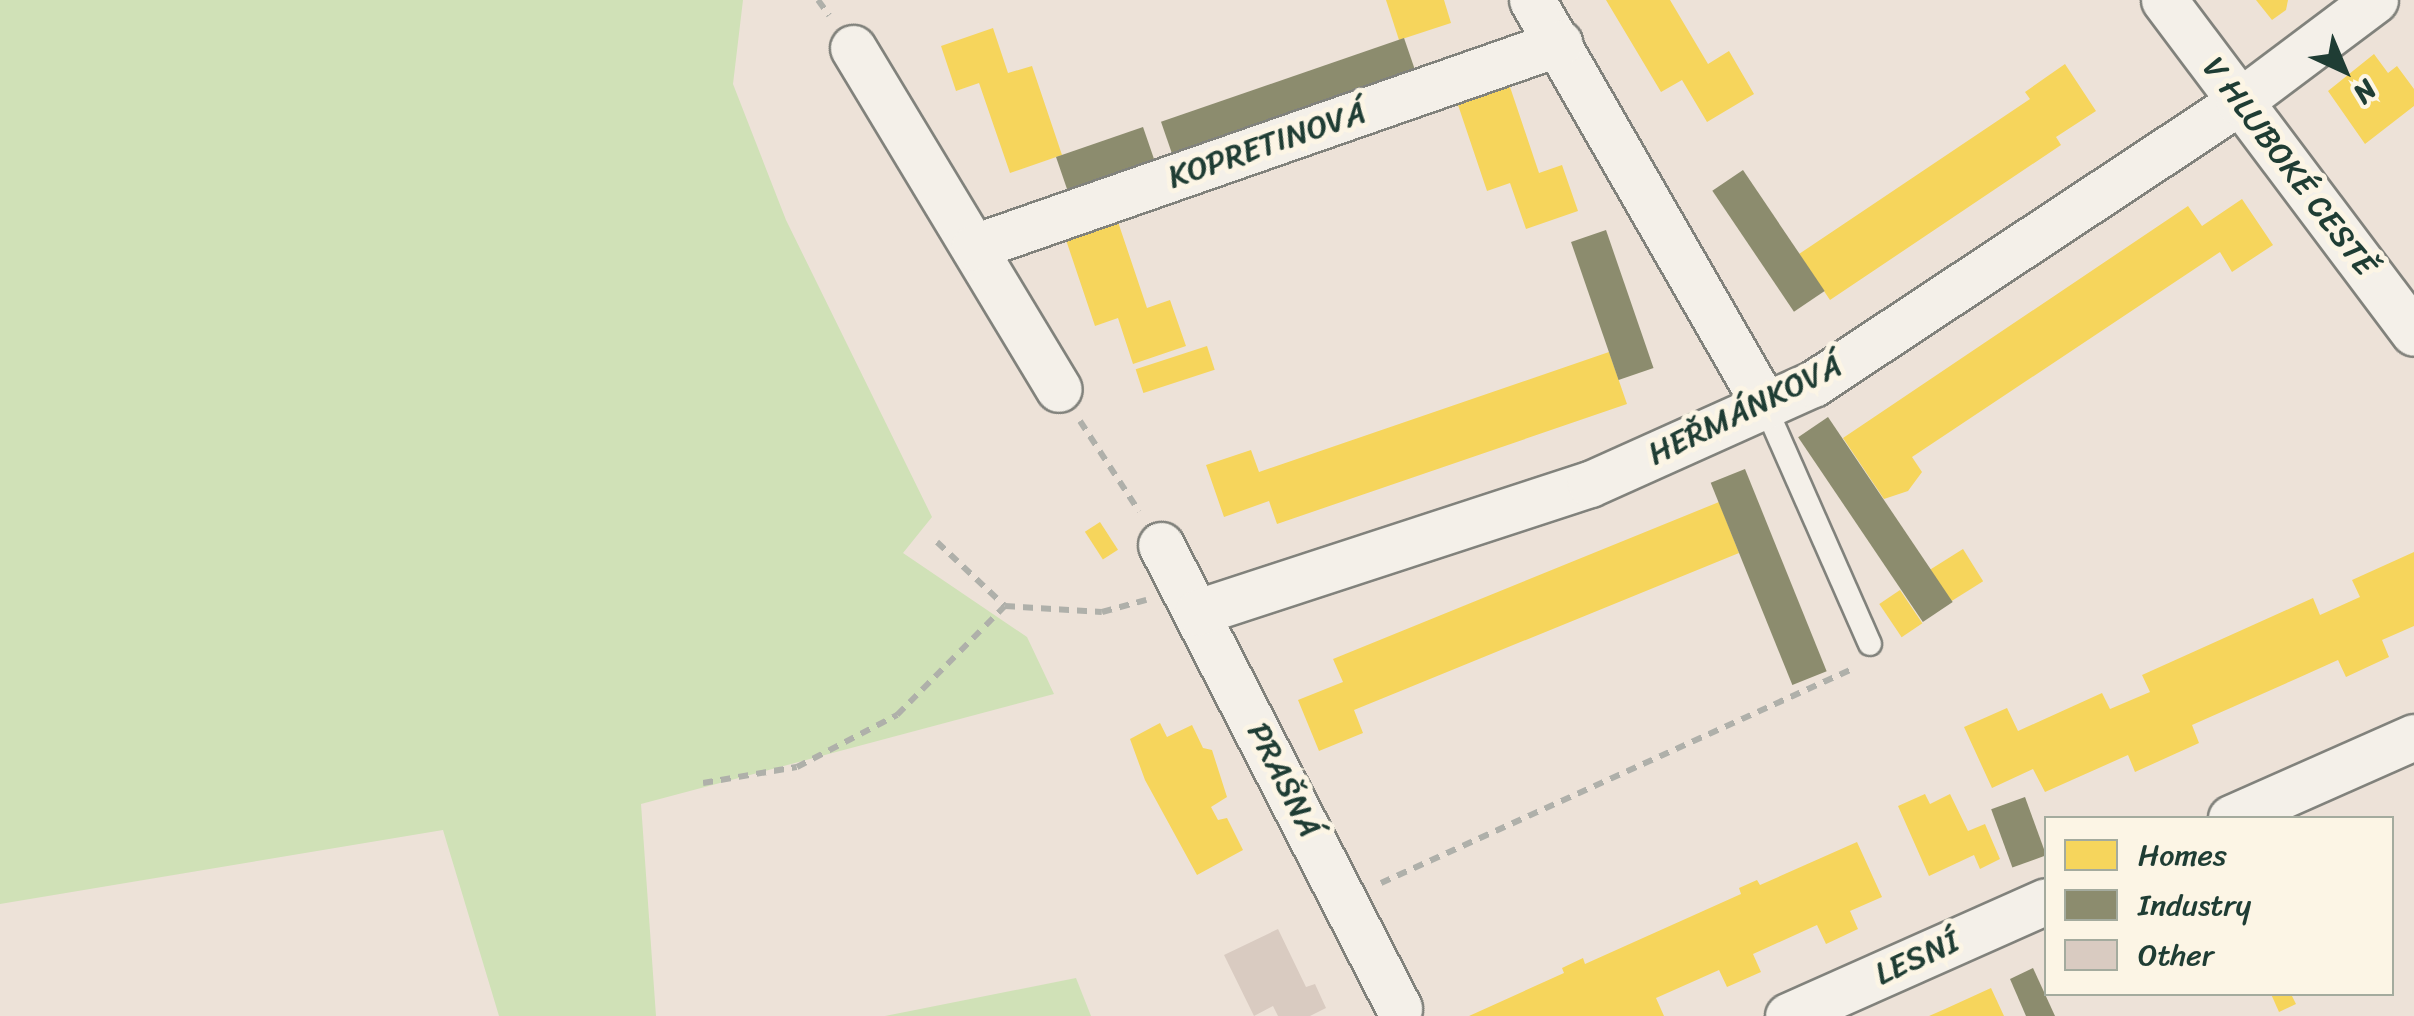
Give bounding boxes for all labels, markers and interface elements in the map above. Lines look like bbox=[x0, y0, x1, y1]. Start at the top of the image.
north arrow bbox=[2294, 20, 2394, 120]
street label: V HLUBOKÉ CESTĚ bbox=[2194, 50, 2384, 284]
text: N bbox=[2341, 68, 2389, 116]
street label: KOPRETINOVÁ bbox=[1163, 93, 1371, 197]
street label: HEŘMÁNKOVÁ bbox=[1642, 347, 1848, 473]
street label: PRAŠNÁ bbox=[1239, 716, 1329, 844]
legend bbox=[2044, 816, 2394, 996]
text: Homes bbox=[2138, 828, 2227, 882]
text: Industry bbox=[2138, 878, 2251, 932]
street label: LESNÍ bbox=[1869, 923, 1965, 993]
text: Other bbox=[2138, 928, 2214, 982]

